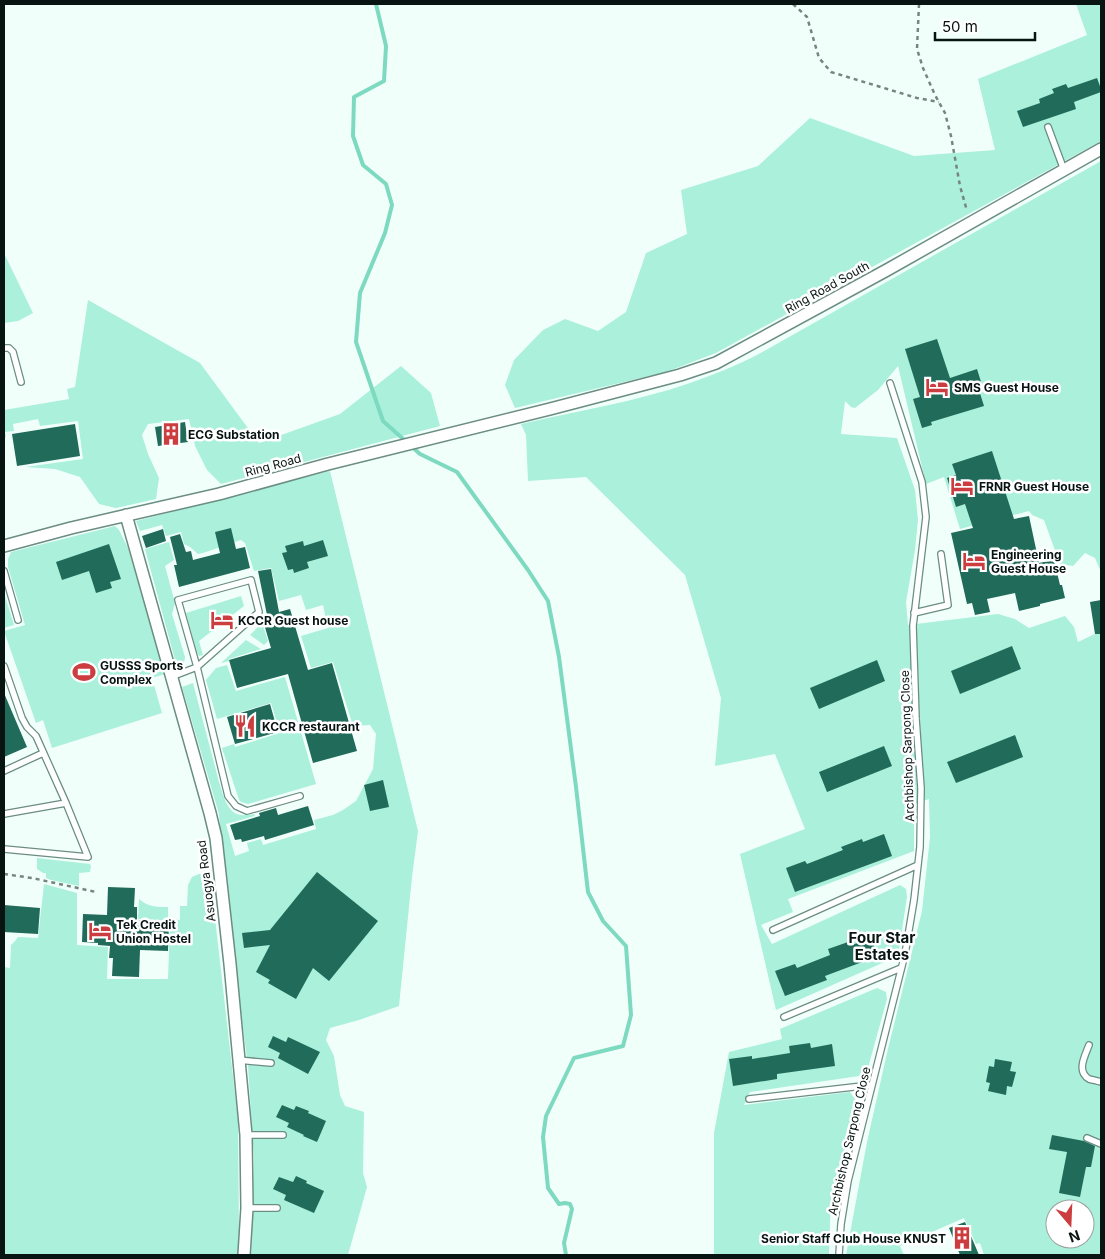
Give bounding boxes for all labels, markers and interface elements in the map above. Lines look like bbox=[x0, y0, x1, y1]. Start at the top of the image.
scale bar bbox=[935, 10, 1035, 42]
text: 50 m bbox=[942, 17, 978, 36]
street label: Ring Road South bbox=[782, 258, 872, 316]
hotel icon: SMS Guest House bbox=[924, 374, 950, 400]
place label: SMS Guest House bbox=[954, 380, 1059, 395]
building icon: ECG Substation bbox=[158, 421, 184, 447]
place label: ECG Substation bbox=[188, 427, 280, 442]
street label: Ring Road bbox=[243, 450, 303, 480]
hotel icon: FRNR Guest House bbox=[949, 473, 975, 499]
place label: FRNR Guest House bbox=[979, 479, 1089, 494]
place label: Engineering Guest House bbox=[991, 547, 1066, 576]
hotel icon: Engineering Guest House bbox=[961, 548, 987, 574]
hotel icon: KCCR Guest house bbox=[209, 607, 235, 633]
place label: KCCR Guest house bbox=[238, 613, 348, 628]
place label: GUSSS Sports Complex bbox=[100, 658, 183, 687]
sports icon: GUSSS Sports Complex bbox=[71, 659, 97, 685]
street label: Archbishop Sarpong Close bbox=[897, 670, 917, 822]
restaurant icon: KCCR restaurant bbox=[232, 713, 258, 739]
place label: KCCR restaurant bbox=[262, 719, 360, 734]
street label: Asuogya Road bbox=[194, 839, 218, 923]
place label: Tek Credit Union Hostel bbox=[116, 917, 191, 946]
hotel icon: Tek Credit Union Hostel bbox=[87, 918, 113, 944]
district label: Four Star Estates bbox=[849, 928, 915, 964]
street label: Archbishop Sarpong Close bbox=[825, 1065, 873, 1217]
north arrow bbox=[1045, 1199, 1095, 1249]
building icon: Senior Staff Club House KNUST bbox=[949, 1225, 975, 1251]
text: N bbox=[1067, 1227, 1082, 1247]
place label: Senior Staff Club House KNUST bbox=[761, 1231, 946, 1246]

